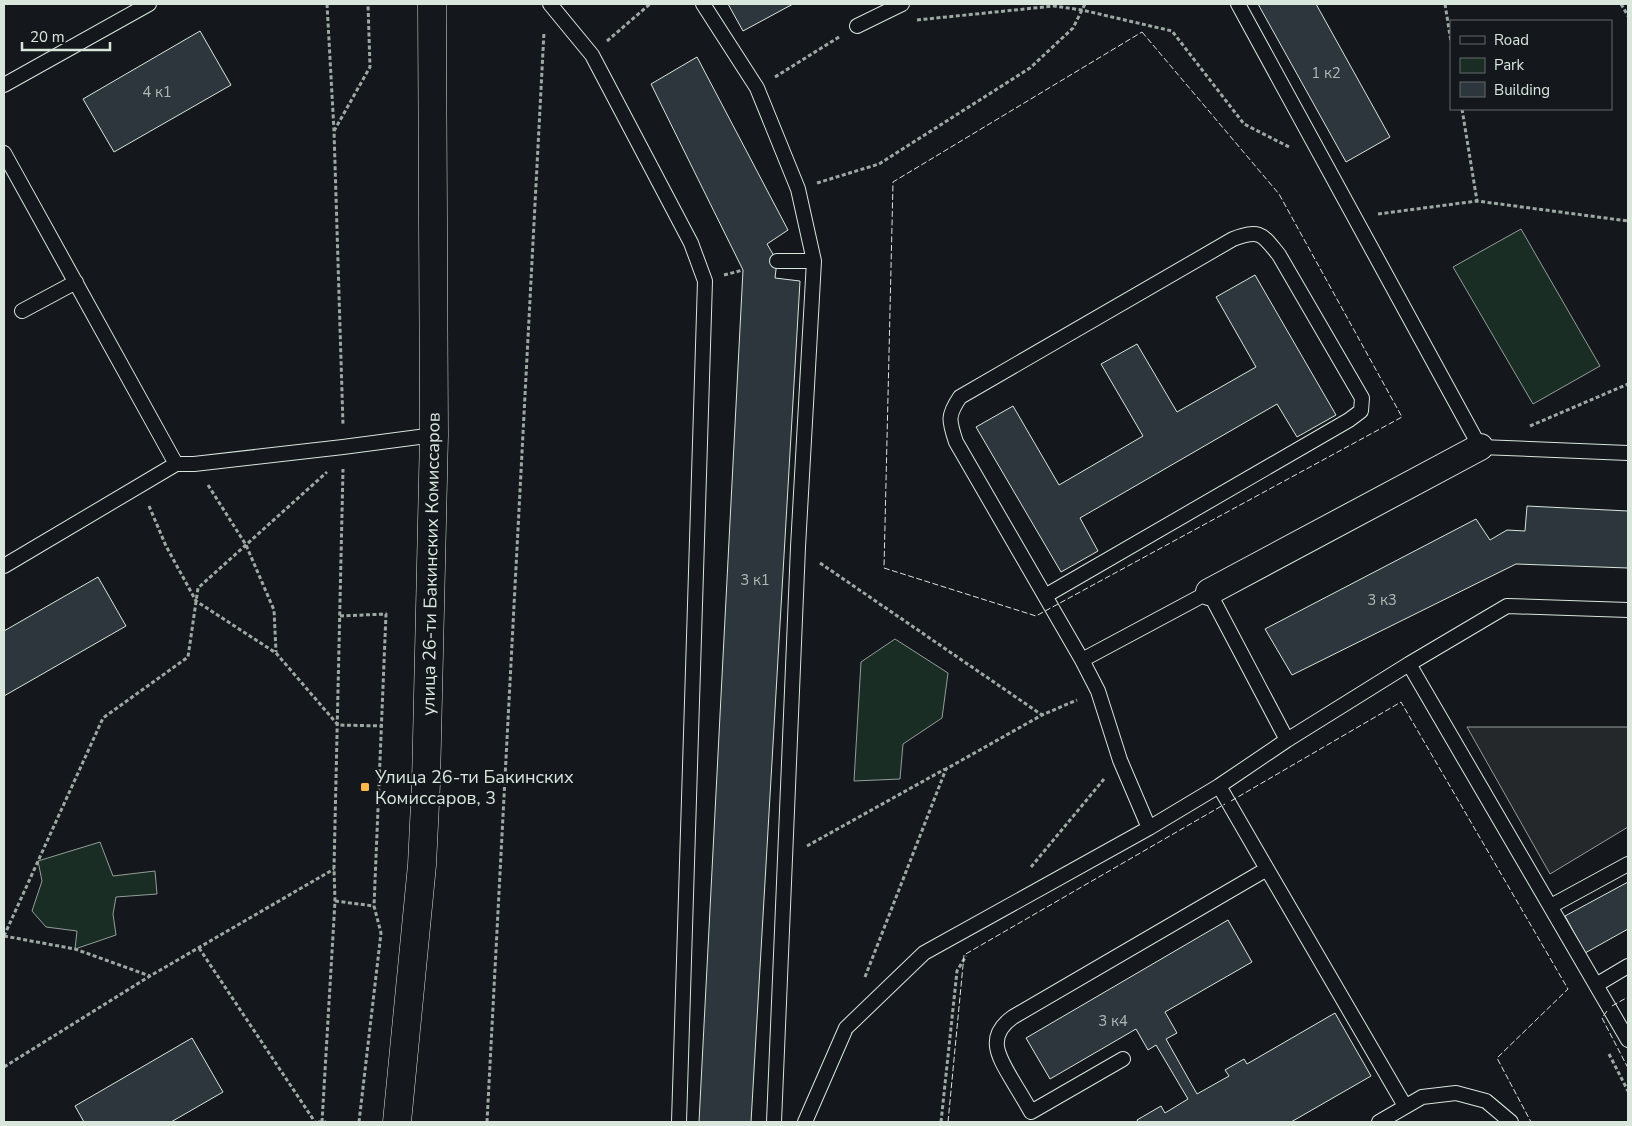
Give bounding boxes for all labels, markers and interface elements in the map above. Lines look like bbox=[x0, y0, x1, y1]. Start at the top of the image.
scale bar bbox=[22, 20, 110, 52]
legend bbox=[1450, 20, 1612, 110]
text: 20 m bbox=[30, 27, 65, 47]
text: Road bbox=[1494, 30, 1529, 50]
text: Park bbox=[1494, 55, 1524, 75]
house number: 1 к2 bbox=[1311, 63, 1341, 83]
text: Building bbox=[1494, 80, 1550, 100]
house number: 4 к1 bbox=[142, 82, 172, 102]
street label: улица 26-ти Бакинских Комиссаров bbox=[416, 412, 446, 716]
house number: 3 к1 bbox=[740, 570, 770, 590]
house number: 3 к3 bbox=[1367, 590, 1397, 610]
place label: Улица 26-ти Бакинских Комиссаров, 3 bbox=[374, 765, 574, 810]
marker: Улица 26-ти Бакинских Комиссаров, 3 bbox=[359, 781, 371, 793]
house number: 3 к4 bbox=[1098, 1011, 1128, 1031]

